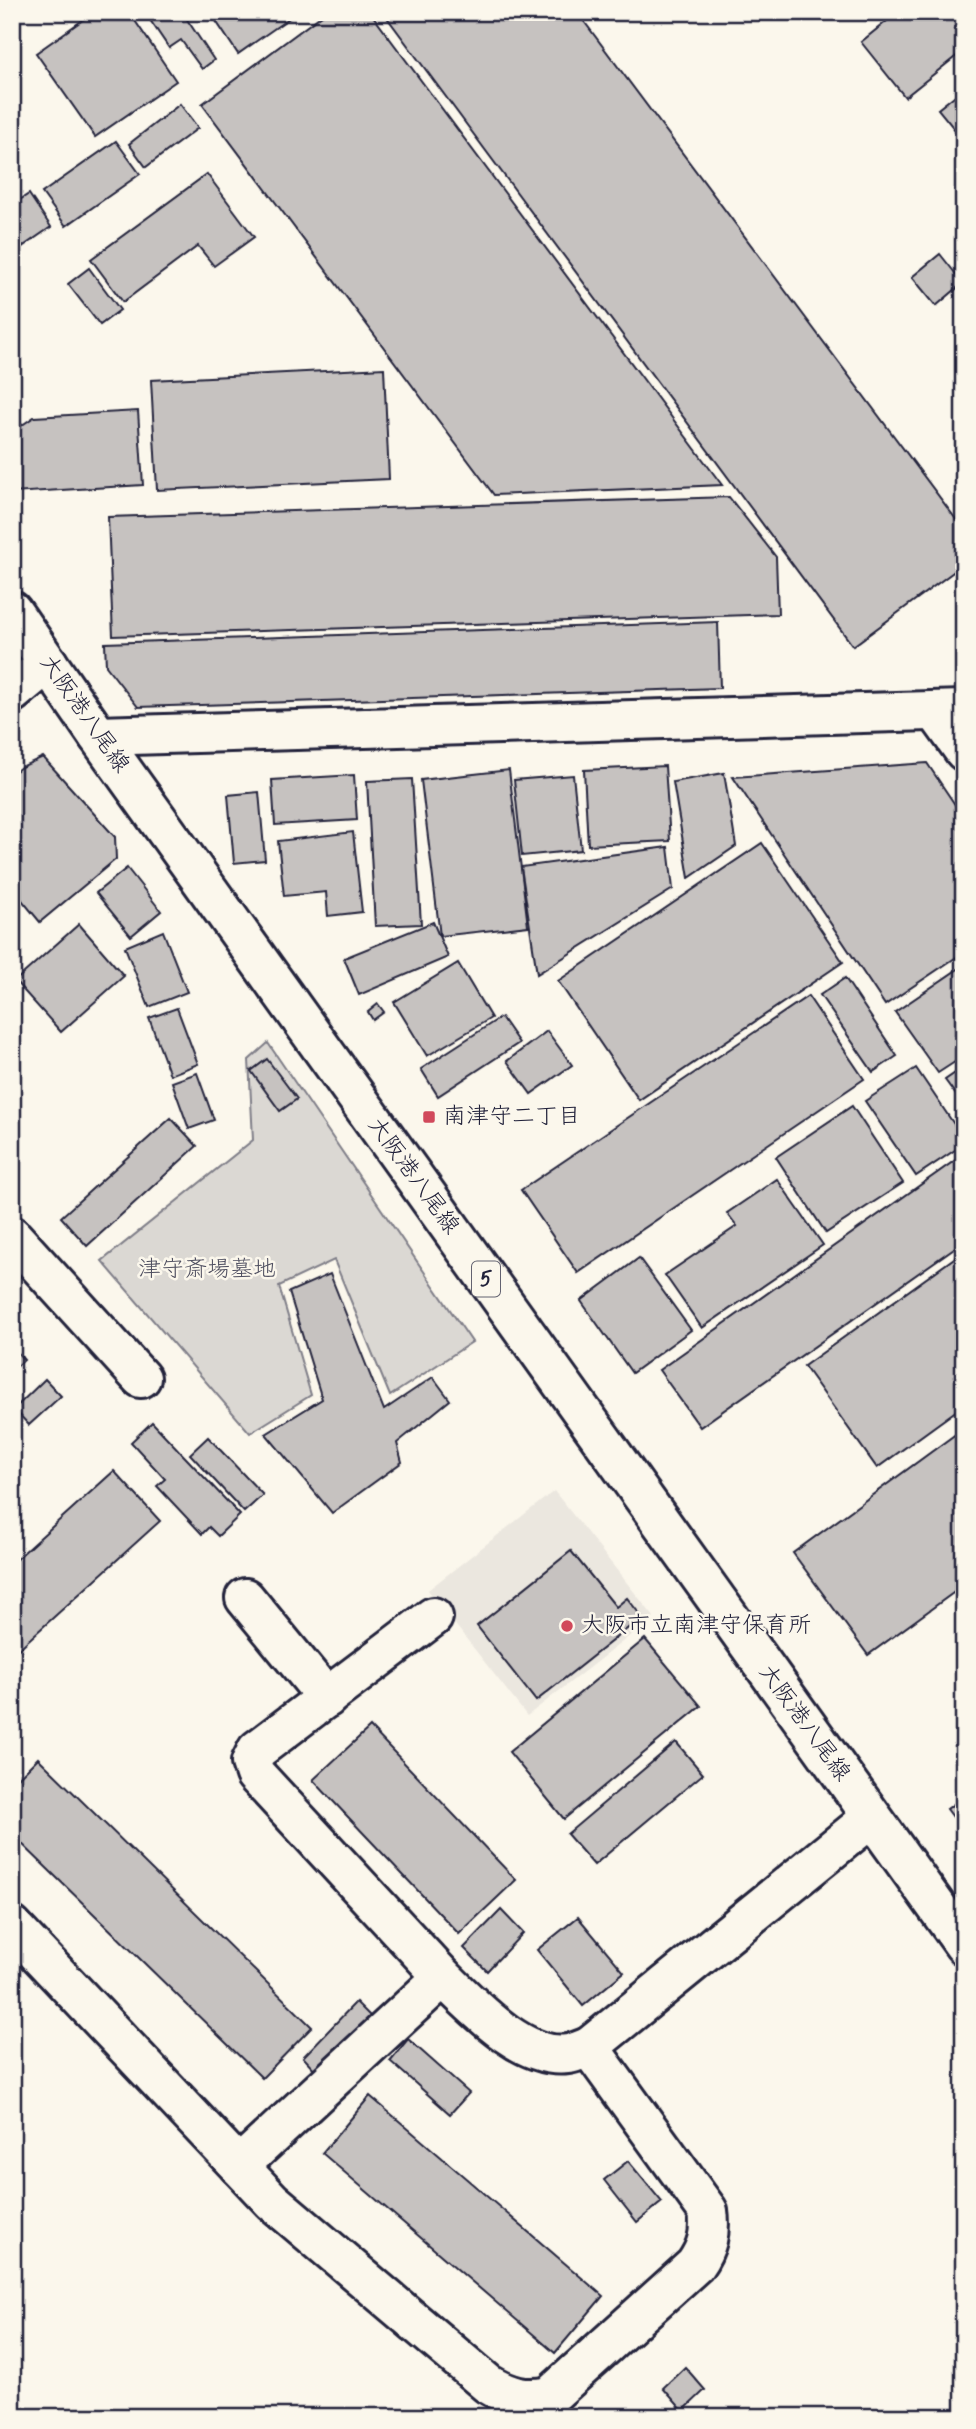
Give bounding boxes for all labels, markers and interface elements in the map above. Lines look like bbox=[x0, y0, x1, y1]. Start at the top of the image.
street label: 大阪港八尾線 bbox=[32, 649, 136, 779]
place label: 南津守二丁目 bbox=[443, 1102, 581, 1132]
marker: 南津守二丁目 bbox=[421, 1109, 437, 1125]
street label: 大阪港八尾線 bbox=[360, 1111, 466, 1241]
park label: 津守斎場墓地 bbox=[138, 1255, 276, 1285]
road number: 5 bbox=[472, 1262, 500, 1296]
place label: 大阪市立南津守保育所 bbox=[581, 1611, 811, 1641]
marker: 大阪市立南津守保育所 bbox=[559, 1618, 575, 1634]
street label: 大阪港八尾線 bbox=[751, 1658, 857, 1788]

